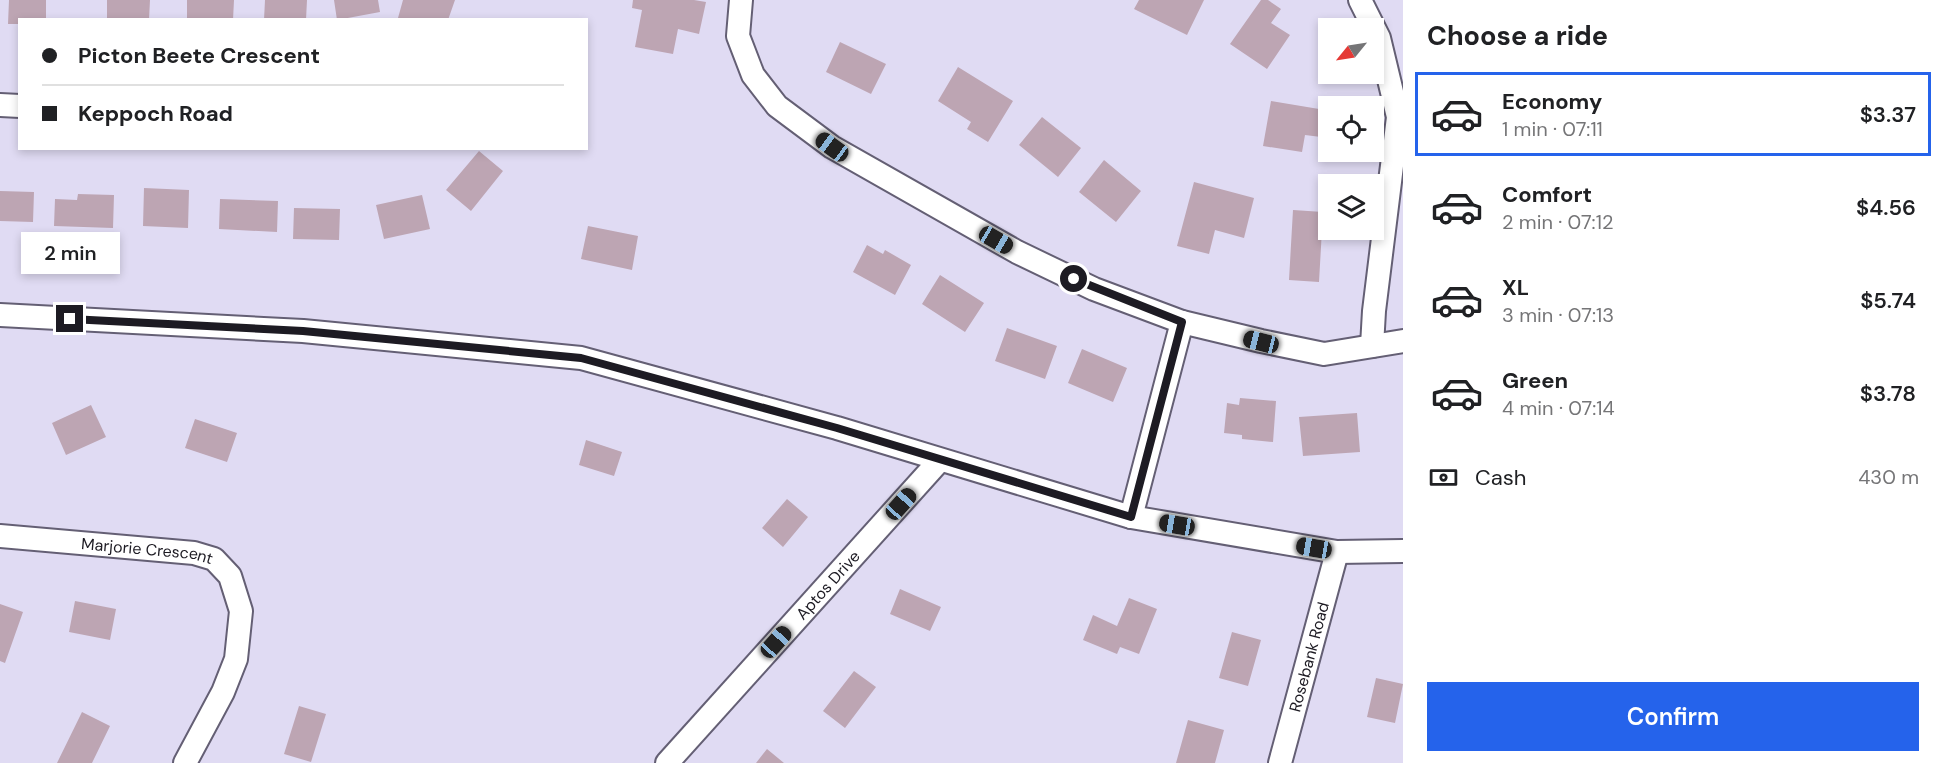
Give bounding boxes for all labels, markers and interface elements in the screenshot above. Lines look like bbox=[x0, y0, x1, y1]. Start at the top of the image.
north arrow bbox=[1318, 18, 1384, 84]
map controls bbox=[1318, 18, 1384, 240]
text: Choose a ride bbox=[1427, 18, 1608, 53]
text: Picton Beete Crescent bbox=[78, 41, 320, 70]
icon: car bbox=[1430, 87, 1484, 141]
text: Economy bbox=[1502, 87, 1602, 116]
button: locate bbox=[1318, 96, 1384, 162]
text: Keppoch Road bbox=[78, 99, 233, 128]
text: $3.37 bbox=[1860, 100, 1916, 129]
text: 1 min · 07:11 bbox=[1502, 116, 1603, 142]
car bbox=[812, 129, 852, 165]
button: layers bbox=[1318, 174, 1384, 240]
icon: car bbox=[1430, 180, 1484, 234]
text: Comfort bbox=[1502, 180, 1592, 209]
text: $4.56 bbox=[1856, 193, 1916, 222]
text: 2 min · 07:12 bbox=[1502, 209, 1613, 235]
car bbox=[976, 223, 1016, 257]
callout: 2 min bbox=[20, 232, 119, 274]
text: 2 min bbox=[44, 240, 97, 266]
route start bbox=[1060, 265, 1087, 292]
icon: car bbox=[1430, 273, 1484, 327]
text: XL bbox=[1502, 273, 1529, 302]
text: $5.74 bbox=[1860, 286, 1916, 315]
text: 3 min · 07:13 bbox=[1502, 302, 1614, 328]
route end bbox=[56, 305, 83, 332]
car bbox=[1241, 329, 1281, 355]
icon: car bbox=[1430, 366, 1484, 420]
text: Green bbox=[1502, 366, 1568, 395]
text: $3.78 bbox=[1860, 379, 1916, 408]
text: 4 min · 07:14 bbox=[1502, 395, 1615, 421]
icon: cash bbox=[1427, 461, 1460, 494]
text: Cash bbox=[1475, 463, 1526, 492]
text: 430 m bbox=[1858, 464, 1919, 490]
car bbox=[882, 485, 920, 523]
car bbox=[1158, 513, 1196, 537]
street label: Marjorie Crescent bbox=[80, 533, 216, 569]
car bbox=[1295, 536, 1333, 560]
street label: Aptos Drive bbox=[791, 546, 865, 624]
street label: Rosebank Road bbox=[1284, 600, 1334, 714]
car bbox=[757, 623, 795, 661]
button: Confirm bbox=[1427, 682, 1919, 751]

